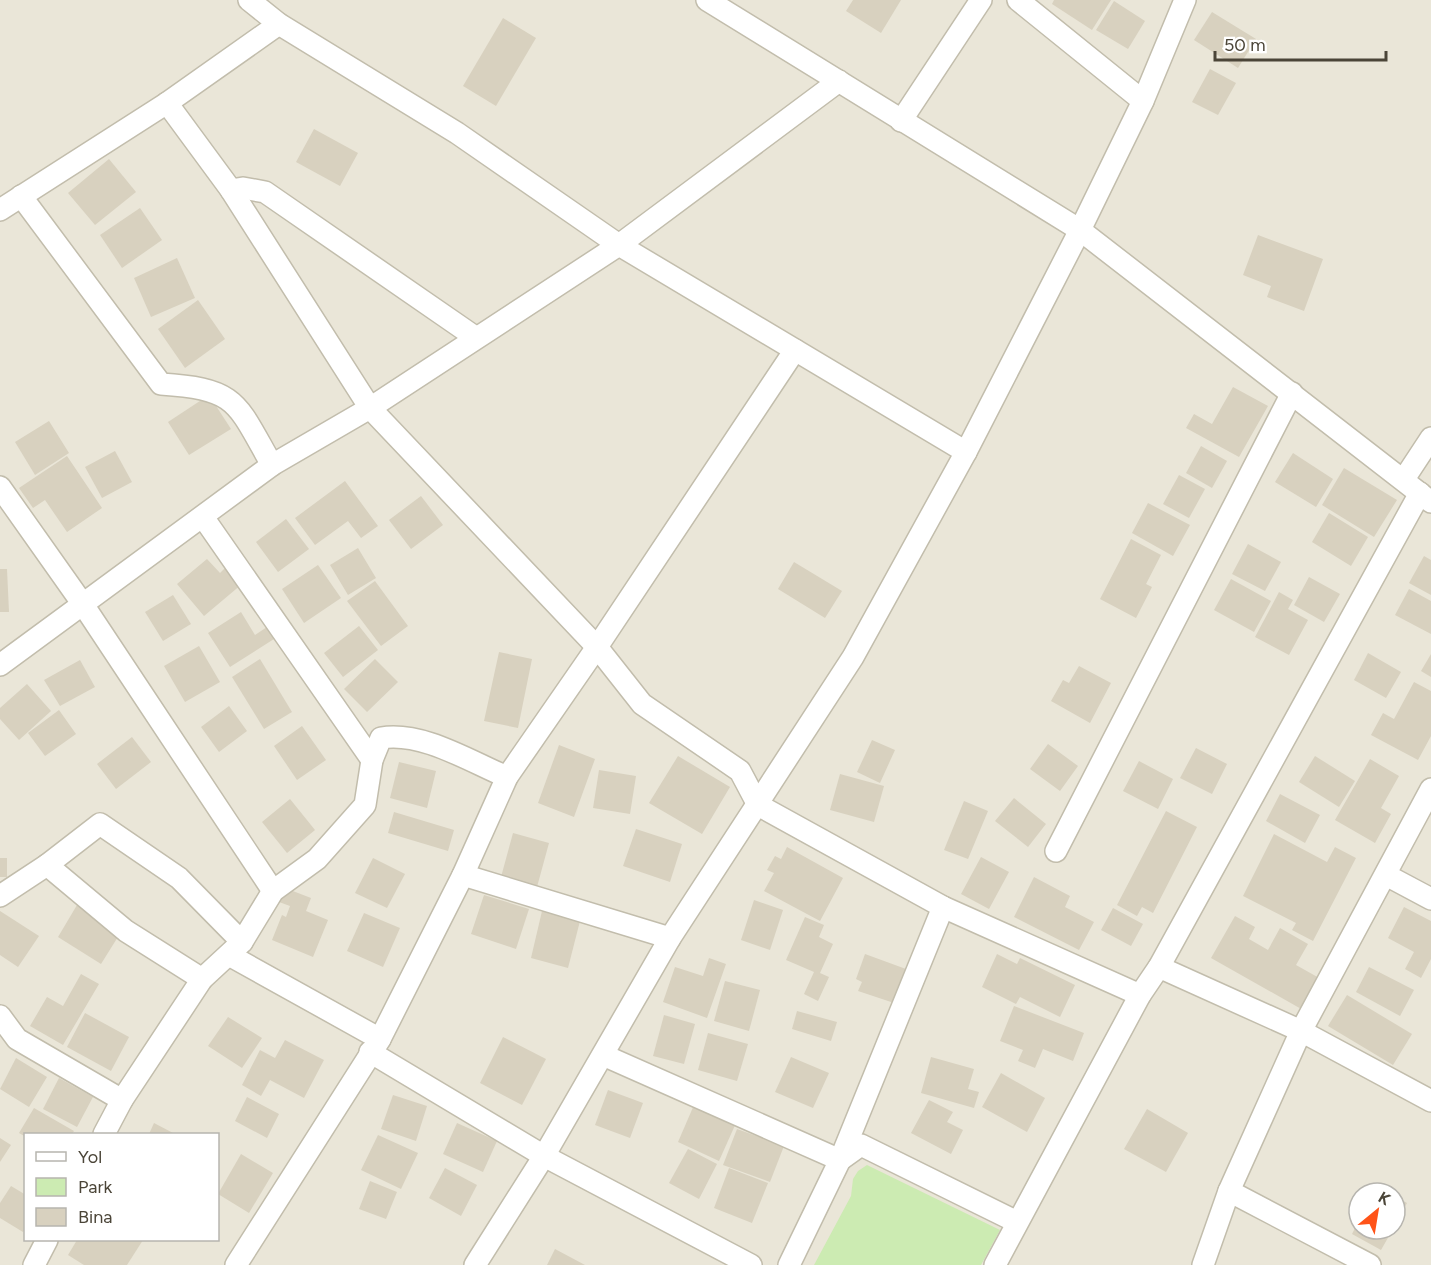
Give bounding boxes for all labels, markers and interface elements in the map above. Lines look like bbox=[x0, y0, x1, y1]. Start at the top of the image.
scale bar bbox=[1215, 24, 1386, 62]
text: 50 m bbox=[1224, 34, 1266, 56]
legend bbox=[24, 1133, 219, 1241]
text: Yol bbox=[78, 1146, 102, 1168]
text: Park bbox=[78, 1176, 113, 1198]
north arrow bbox=[1347, 1181, 1407, 1241]
text: K bbox=[1375, 1188, 1394, 1210]
text: Bina bbox=[78, 1206, 112, 1228]

